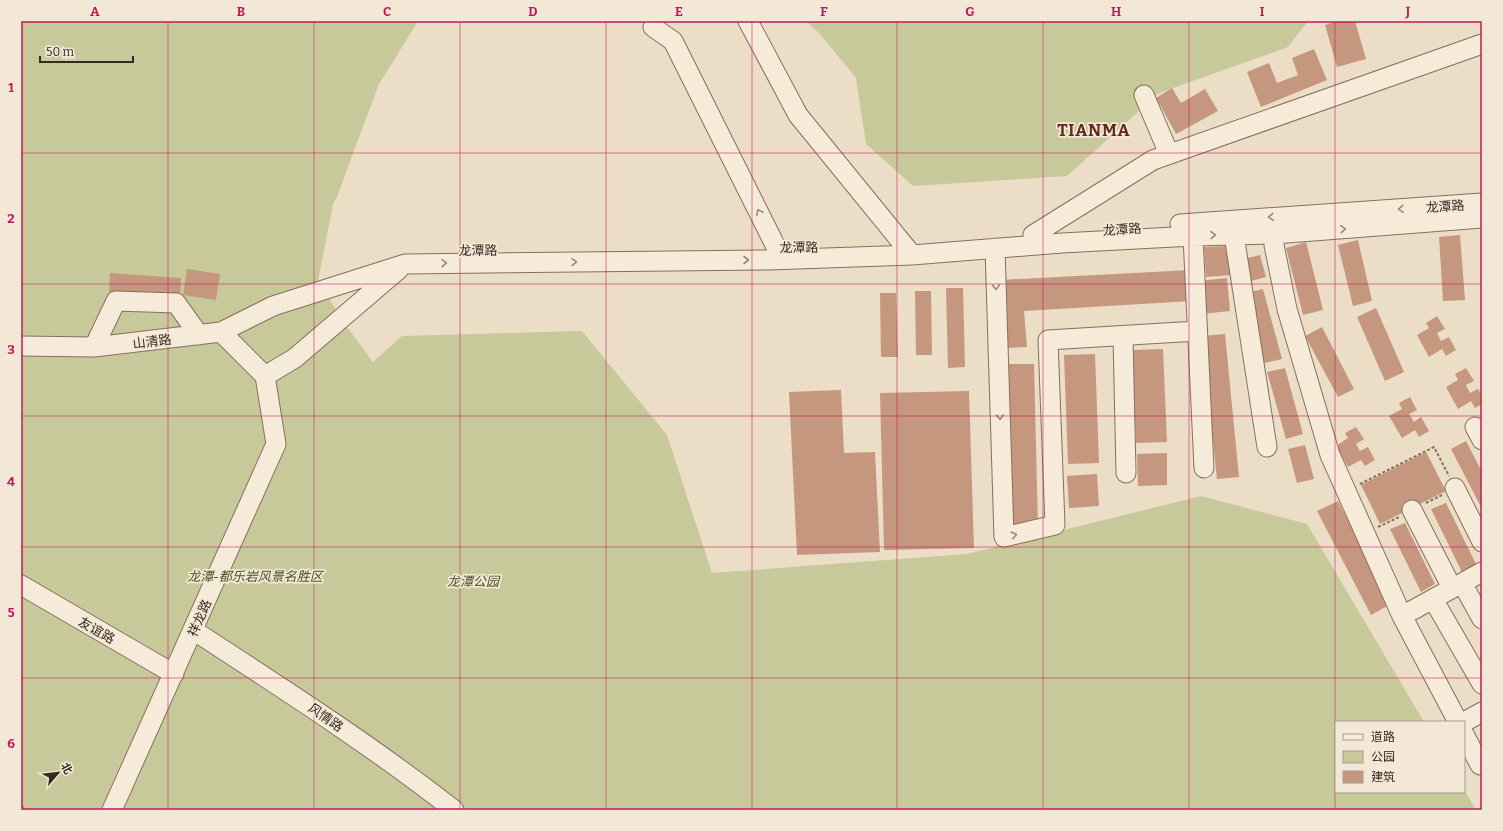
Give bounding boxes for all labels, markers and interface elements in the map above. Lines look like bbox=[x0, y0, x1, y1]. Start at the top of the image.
text: A bbox=[90, 4, 100, 19]
text: B bbox=[237, 4, 245, 19]
text: C bbox=[383, 4, 391, 19]
text: D bbox=[528, 4, 538, 19]
text: E bbox=[675, 4, 683, 19]
text: F bbox=[820, 4, 828, 19]
text: G bbox=[965, 4, 975, 19]
text: H bbox=[1111, 4, 1121, 19]
text: I bbox=[1260, 4, 1265, 19]
text: J bbox=[1405, 4, 1411, 19]
scale bar bbox=[40, 38, 133, 64]
text: 50 m bbox=[46, 45, 75, 59]
text: 1 bbox=[8, 80, 14, 95]
district label: TIANMA bbox=[1057, 120, 1131, 141]
street label: 龙潭路 bbox=[1425, 198, 1465, 215]
one-way arrow bbox=[1398, 204, 1404, 213]
one-way arrow bbox=[756, 209, 764, 216]
text: 2 bbox=[7, 211, 15, 226]
one-way arrow bbox=[1268, 213, 1274, 222]
street label: 龙潭路 bbox=[1102, 221, 1142, 238]
one-way arrow bbox=[1340, 224, 1346, 233]
one-way arrow bbox=[1210, 231, 1216, 240]
street label: 龙潭路 bbox=[779, 240, 819, 255]
street label: 龙潭路 bbox=[458, 243, 498, 258]
one-way arrow bbox=[743, 256, 749, 264]
one-way arrow bbox=[571, 258, 577, 266]
one-way arrow bbox=[441, 259, 447, 267]
one-way arrow bbox=[992, 284, 1000, 290]
street label: 山清路 bbox=[132, 332, 172, 351]
text: 3 bbox=[7, 342, 15, 357]
one-way arrow bbox=[996, 414, 1005, 420]
text: 4 bbox=[7, 474, 15, 489]
one-way arrow bbox=[1010, 531, 1017, 540]
park label: 龙潭-都乐岩风景名胜区 bbox=[187, 569, 325, 584]
park label: 龙潭公园 bbox=[447, 574, 501, 589]
street label: 祥龙路 bbox=[185, 597, 214, 639]
text: 5 bbox=[7, 605, 15, 620]
street label: 友谊路 bbox=[76, 614, 117, 647]
street label: 风情路 bbox=[305, 700, 346, 735]
legend bbox=[1335, 721, 1465, 793]
text: 道路 bbox=[1371, 730, 1395, 744]
text: 6 bbox=[7, 736, 15, 751]
text: 公园 bbox=[1371, 750, 1395, 764]
north arrow bbox=[38, 753, 78, 793]
text: 北 bbox=[58, 761, 75, 776]
text: 建筑 bbox=[1371, 770, 1395, 784]

